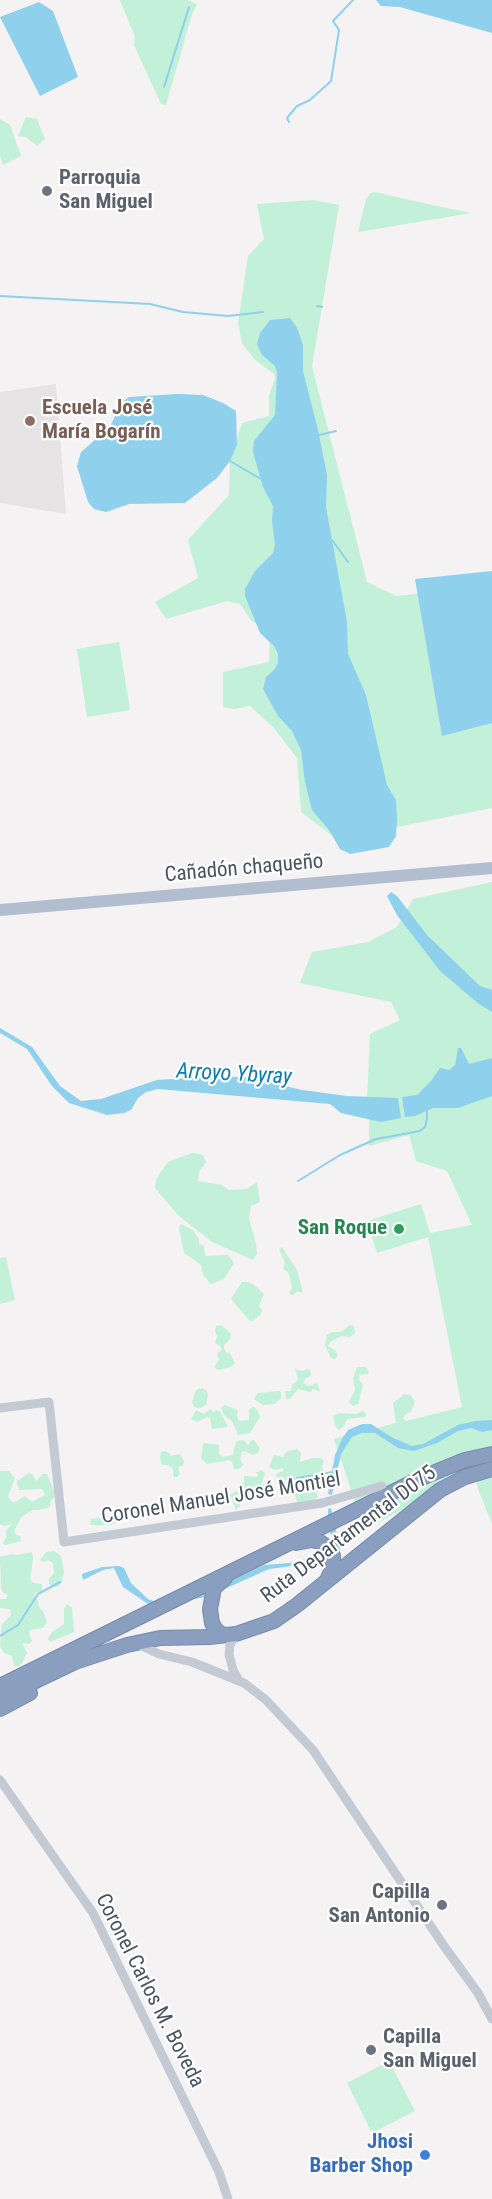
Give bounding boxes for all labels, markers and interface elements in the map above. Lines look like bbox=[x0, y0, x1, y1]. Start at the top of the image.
place label: Parroquia San Miguel bbox=[59, 166, 153, 216]
marker: Parroquia San Miguel bbox=[40, 184, 54, 198]
place label: Escuela José María Bogarín bbox=[42, 396, 160, 446]
marker: Escuela José María Bogarín bbox=[23, 414, 37, 428]
street label: Cañadón chaqueño bbox=[164, 850, 324, 888]
water label: Arroyo Ybyray bbox=[176, 1059, 292, 1091]
place label: San Roque bbox=[298, 1216, 387, 1242]
marker: San Roque bbox=[392, 1222, 406, 1236]
street label: Ruta Departamental D075 bbox=[257, 1461, 441, 1609]
street label: Coronel Manuel José Montiel bbox=[100, 1468, 342, 1530]
place label: Capilla San Antonio bbox=[329, 1880, 430, 1930]
street label: Coronel Carlos M. Boveda bbox=[89, 1890, 209, 2092]
marker: Capilla San Antonio bbox=[435, 1898, 449, 1912]
place label: Capilla San Miguel bbox=[383, 2025, 477, 2075]
marker: Capilla San Miguel bbox=[364, 2043, 378, 2057]
place label: Jhosi Barber Shop bbox=[310, 2130, 413, 2180]
marker: Jhosi Barber Shop bbox=[418, 2148, 432, 2162]

